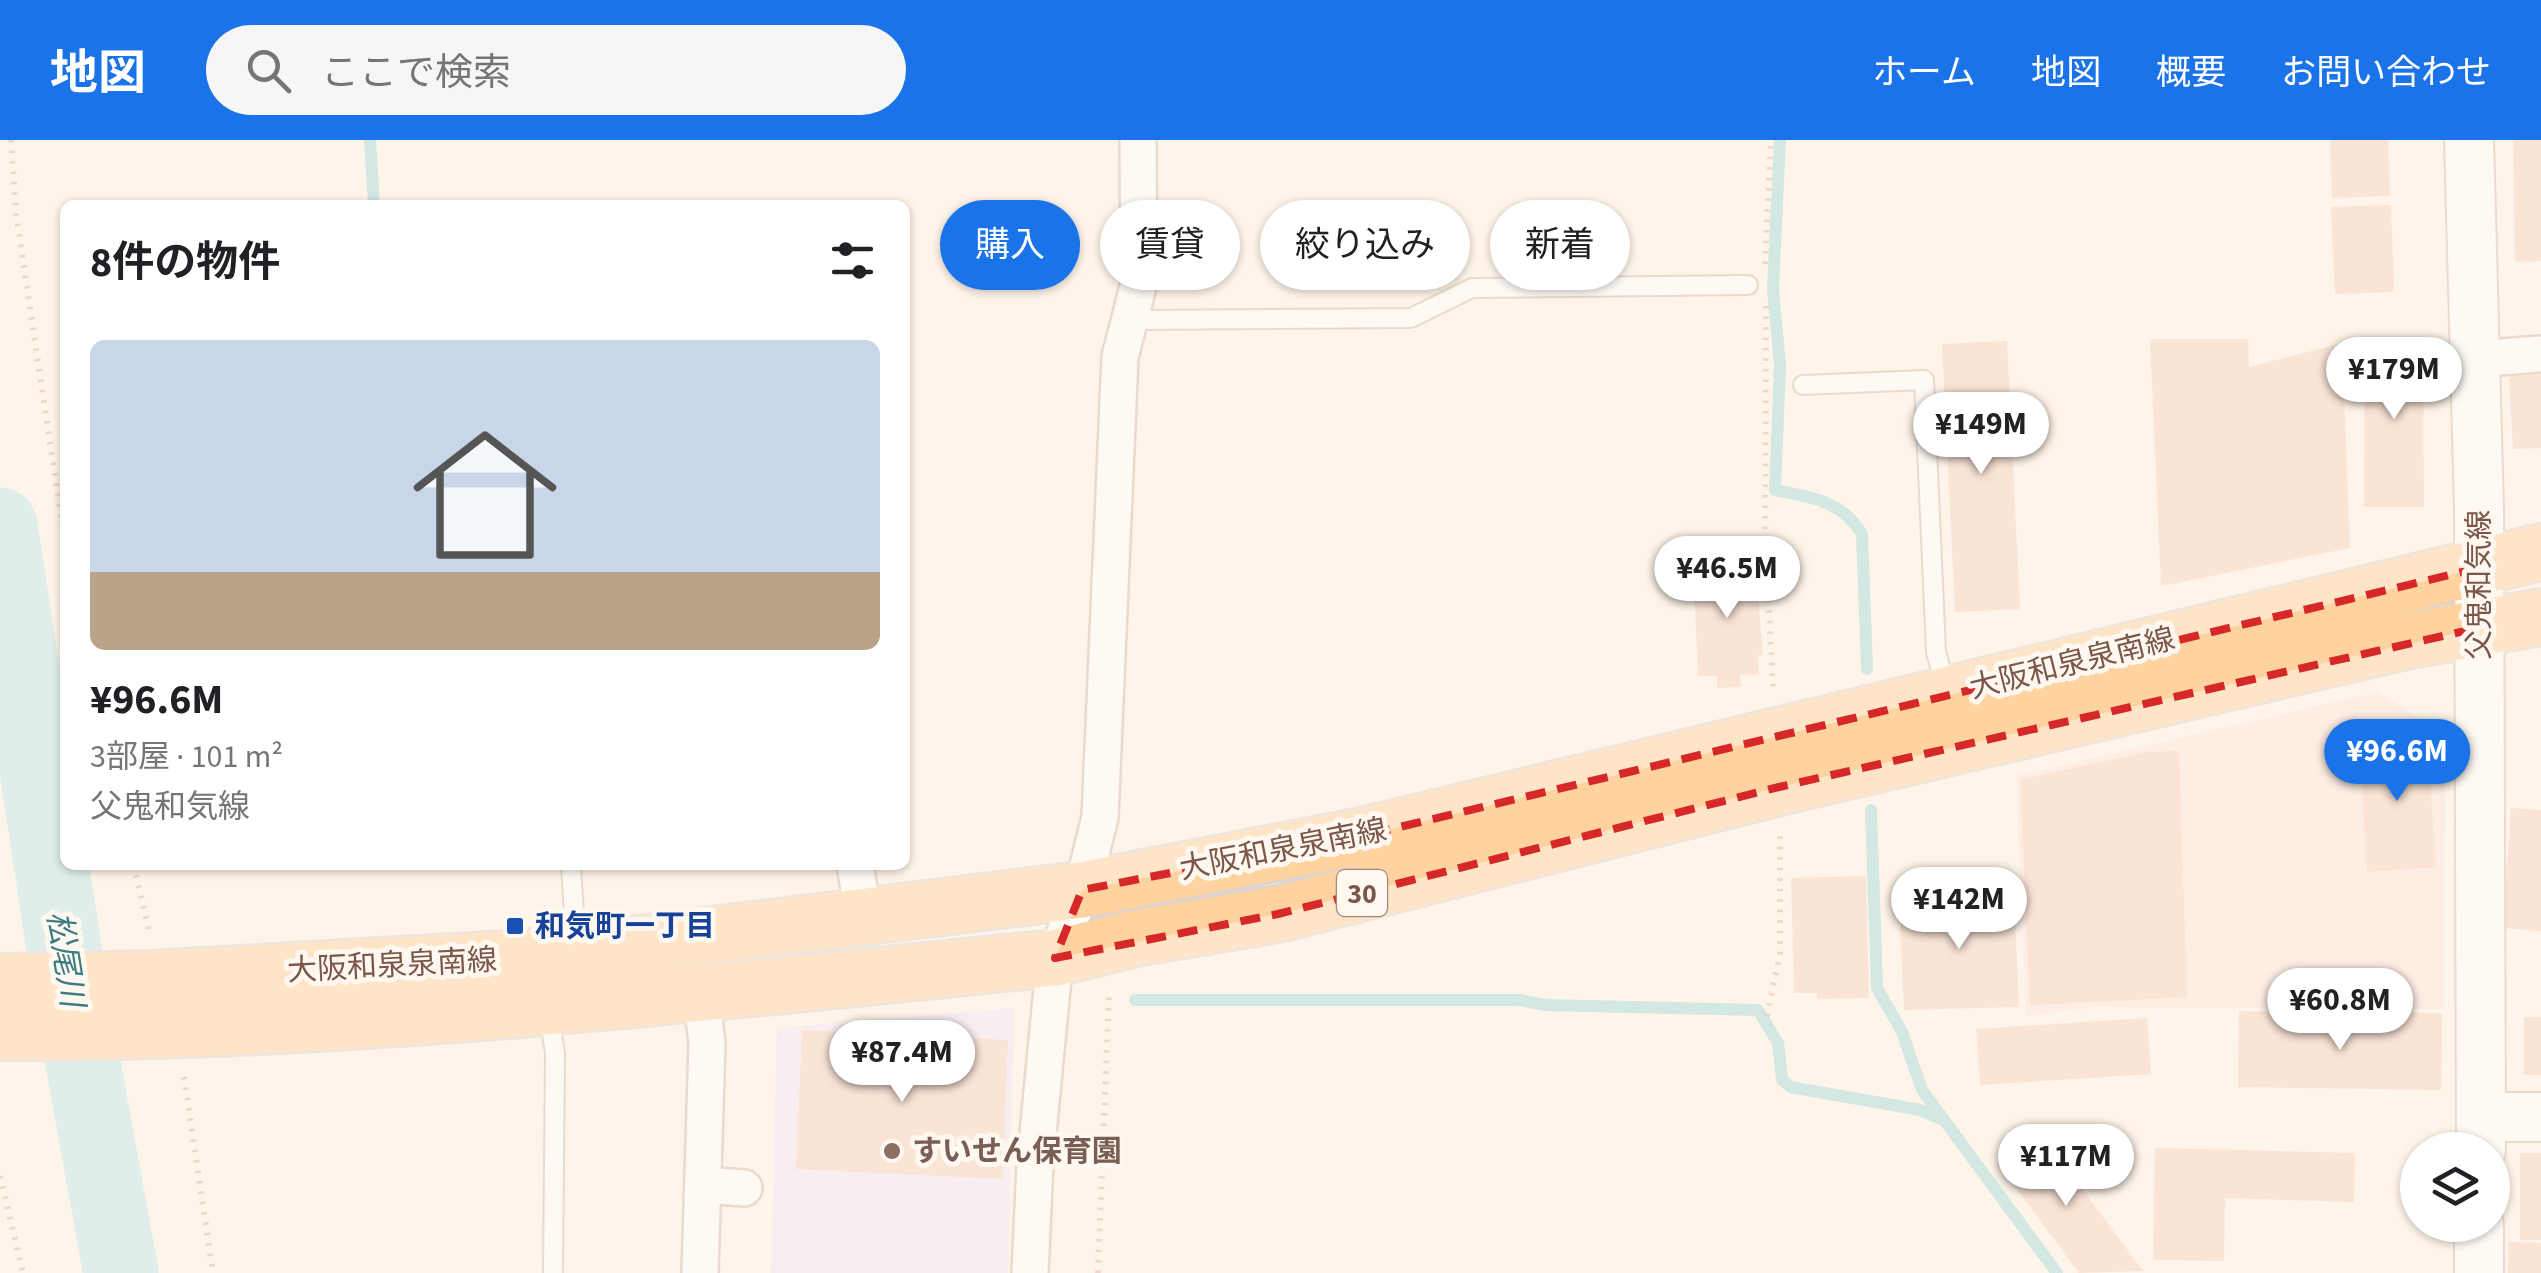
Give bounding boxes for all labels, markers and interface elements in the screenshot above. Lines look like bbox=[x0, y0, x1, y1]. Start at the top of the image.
search box bbox=[206, 25, 906, 115]
text: 地図 bbox=[50, 40, 146, 108]
icon: search bbox=[241, 43, 296, 98]
text: ここで検索 bbox=[321, 46, 511, 100]
text: ホーム bbox=[1872, 48, 1976, 98]
text: 地図 bbox=[2031, 48, 2101, 98]
text: 概要 bbox=[2156, 48, 2226, 98]
text: お問い合わせ bbox=[2281, 48, 2491, 98]
chip: 購入 bbox=[940, 200, 1080, 290]
chip: 賃貸 bbox=[1100, 200, 1240, 290]
chip: 絞り込み bbox=[1260, 200, 1470, 290]
chip: 新着 bbox=[1490, 200, 1630, 290]
text: 8件の物件 bbox=[90, 233, 280, 293]
icon: filters bbox=[825, 233, 880, 288]
pin: ¥179M bbox=[2324, 337, 2464, 422]
text: ¥179M bbox=[2348, 346, 2440, 392]
pin: ¥149M bbox=[1911, 392, 2051, 477]
text: ¥149M bbox=[1935, 401, 2027, 447]
icon: home bbox=[395, 405, 575, 585]
street label: 父鬼和気線 bbox=[2458, 510, 2501, 660]
pin: ¥46.5M bbox=[1646, 536, 1808, 621]
text: ¥46.5M bbox=[1676, 545, 1778, 591]
street label: 大阪和泉泉南線 bbox=[1965, 617, 2179, 710]
text: ¥96.6M bbox=[90, 670, 223, 730]
pin: ¥96.6M bbox=[2316, 719, 2478, 804]
text: ¥96.6M bbox=[2346, 728, 2448, 774]
text: 3部屋 · 101 m² bbox=[90, 734, 283, 780]
text: 父鬼和気線 bbox=[90, 784, 250, 830]
street label: 大阪和泉泉南線 bbox=[1176, 808, 1390, 891]
pin: ¥142M bbox=[1889, 867, 2029, 952]
road number: 30 bbox=[1337, 870, 1387, 916]
text: ¥142M bbox=[1913, 876, 2005, 922]
place label: 和気町一丁目 bbox=[535, 905, 715, 948]
water label: 松尾川 bbox=[35, 908, 96, 1013]
marker: 和気町一丁目 bbox=[504, 915, 526, 937]
street label: 大阪和泉泉南線 bbox=[286, 939, 498, 992]
pin: ¥60.8M bbox=[2259, 968, 2421, 1053]
text: ¥60.8M bbox=[2289, 977, 2391, 1023]
pin: ¥87.4M bbox=[821, 1020, 983, 1105]
text: ¥87.4M bbox=[851, 1029, 953, 1075]
pin: ¥117M bbox=[1996, 1124, 2136, 1209]
place label: すいせん保育園 bbox=[912, 1130, 1122, 1173]
map controls bbox=[2400, 1132, 2510, 1242]
button: layers bbox=[2400, 1132, 2510, 1242]
text: ¥117M bbox=[2020, 1133, 2112, 1179]
marker: すいせん保育園 bbox=[881, 1140, 903, 1162]

